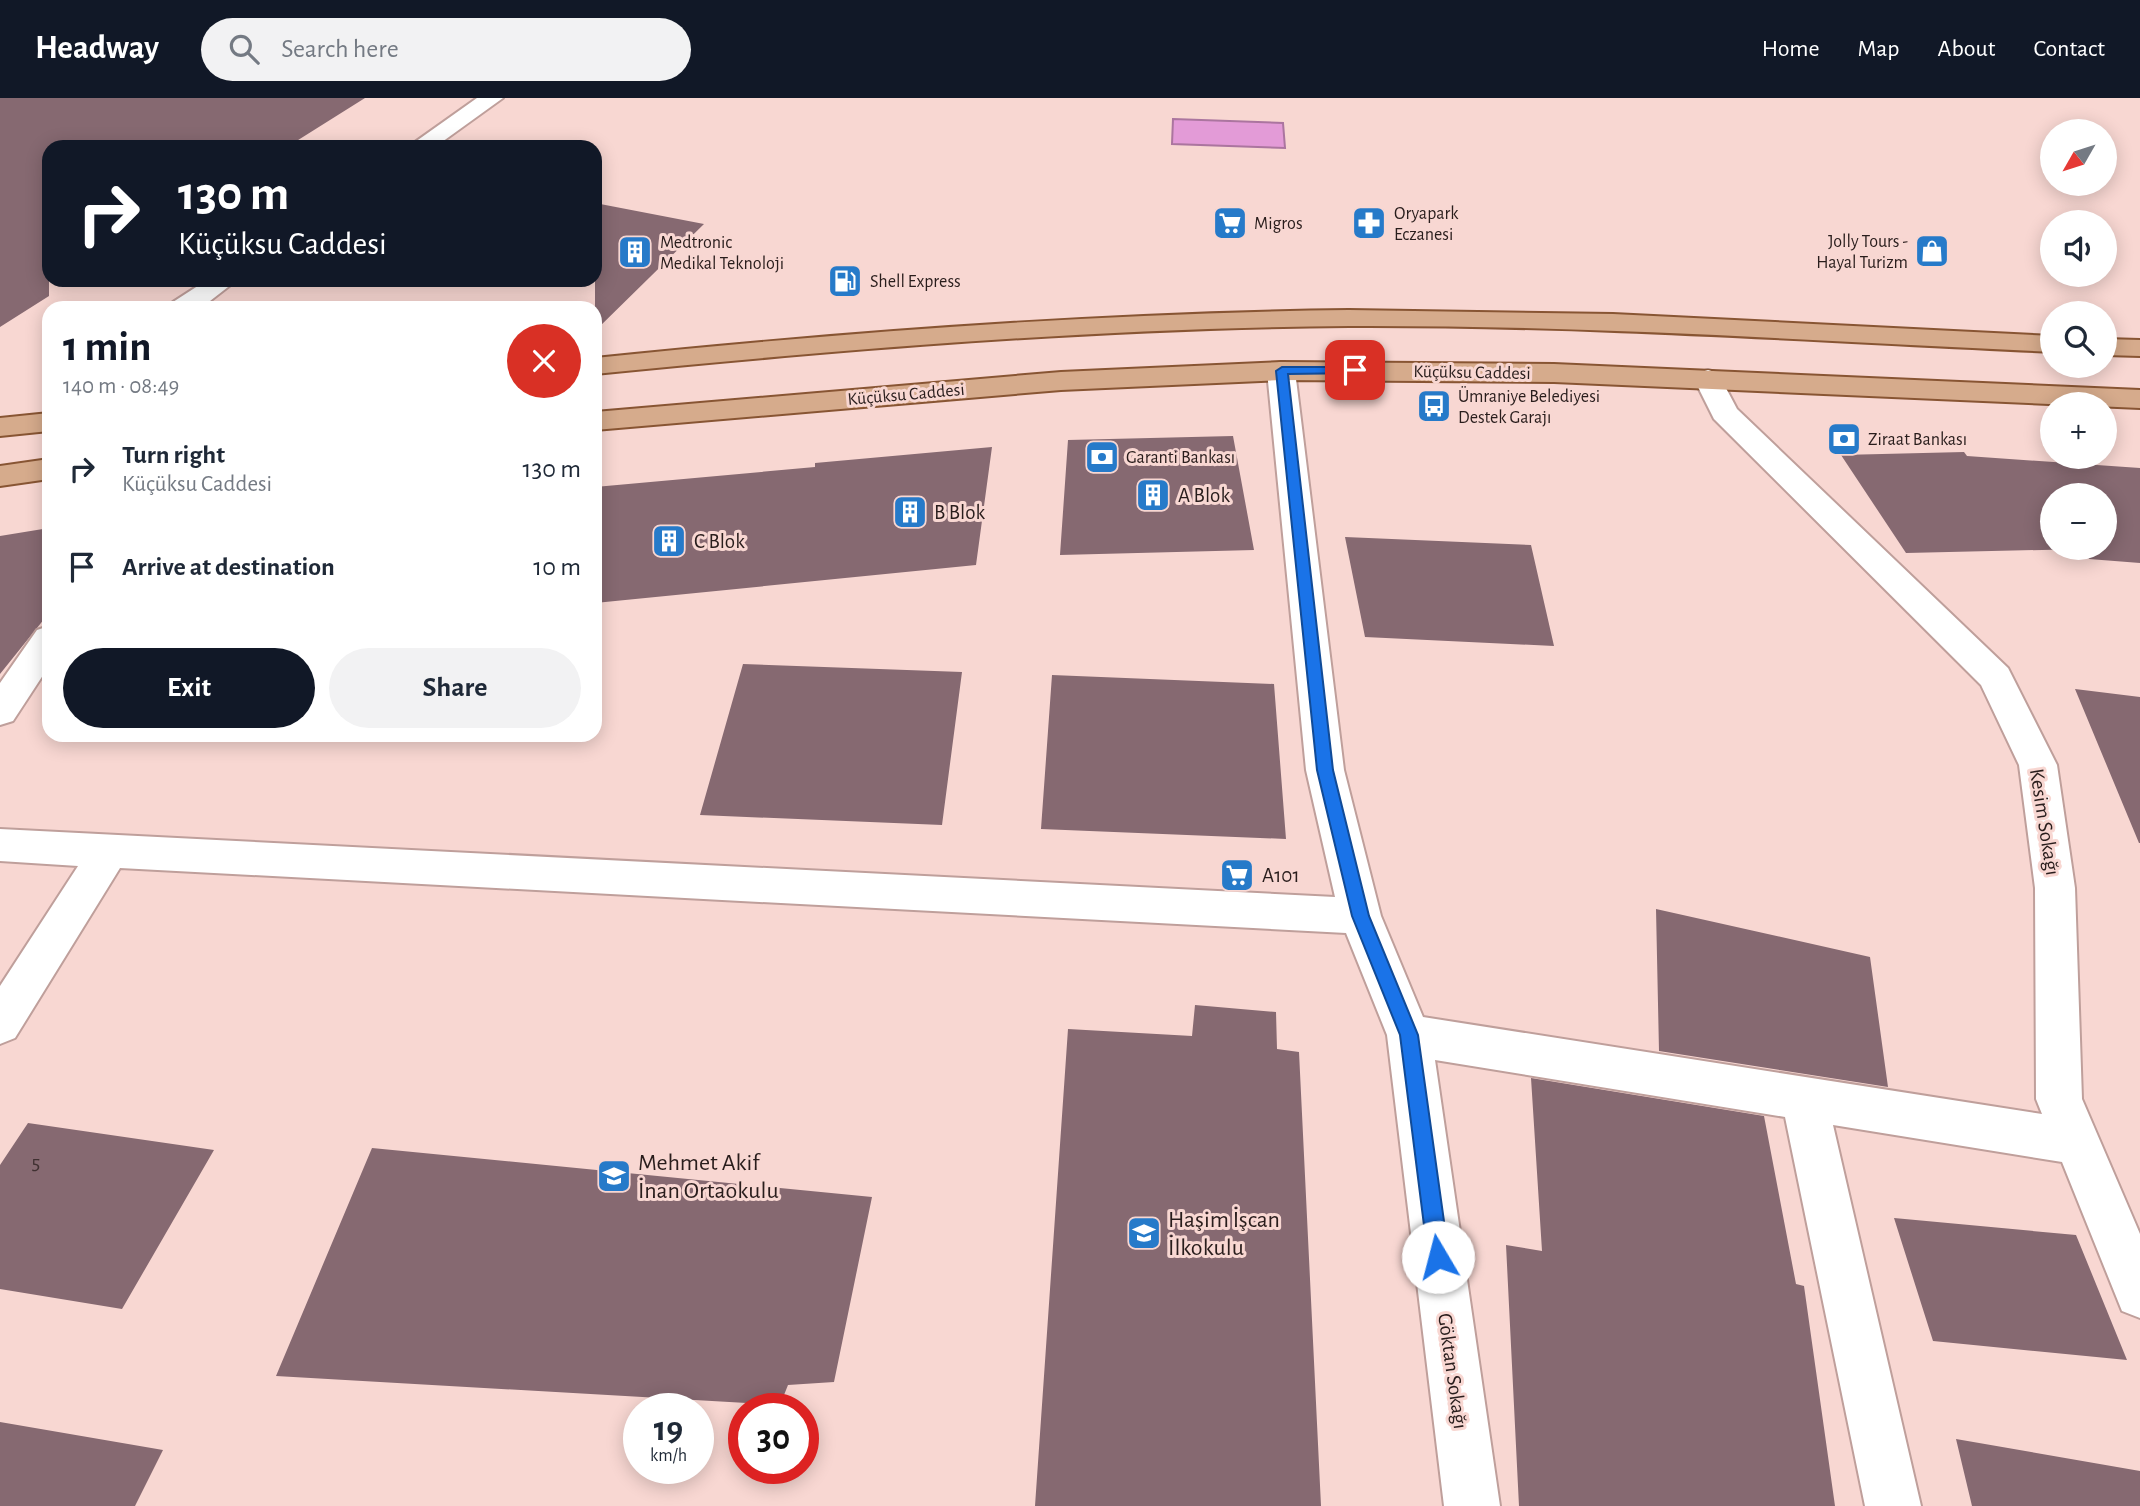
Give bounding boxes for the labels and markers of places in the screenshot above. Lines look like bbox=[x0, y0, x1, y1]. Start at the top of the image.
supermarket icon: Migros bbox=[1211, 204, 1249, 242]
pharmacy icon: Oryapark Eczanesi bbox=[1350, 204, 1388, 242]
place label: Oryapark Eczanesi bbox=[1394, 205, 1459, 244]
place label: Migros bbox=[1254, 215, 1303, 233]
shop icon: Jolly Tours - Hayal Turizm bbox=[1913, 232, 1951, 270]
building icon: Medtronic Medikal Teknoloji bbox=[616, 233, 654, 271]
place label: Jolly Tours - Hayal Turizm bbox=[1816, 233, 1908, 272]
place label: Medtronic Medikal Teknoloji bbox=[660, 234, 784, 273]
fuel station icon: Shell Express bbox=[826, 262, 864, 300]
place label: Shell Express bbox=[870, 273, 961, 291]
pin bbox=[1325, 340, 1385, 400]
place label: Ümraniye Belediyesi Destek Garajı bbox=[1458, 386, 1600, 427]
bus stop icon: Ümraniye Belediyesi Destek Garajı bbox=[1415, 387, 1453, 425]
bank icon: Ziraat Bankası bbox=[1825, 420, 1863, 458]
place label: Ziraat Bankası bbox=[1868, 431, 1967, 449]
bank icon: Garanti Bankası bbox=[1083, 438, 1121, 476]
place label: Garanti Bankası bbox=[1126, 449, 1235, 467]
building icon: A Blok bbox=[1134, 476, 1172, 514]
place label: A Blok bbox=[1178, 485, 1230, 506]
building icon: B Blok bbox=[891, 493, 929, 531]
place label: B Blok bbox=[934, 502, 986, 523]
building icon: C Blok bbox=[650, 522, 688, 560]
place label: C Blok bbox=[694, 531, 745, 552]
supermarket icon: A101 bbox=[1218, 856, 1256, 894]
place label: A101 bbox=[1262, 865, 1300, 886]
place label: Mehmet Akif İnan Ortaokulu bbox=[638, 1151, 779, 1203]
school or university icon: Mehmet Akif İnan Ortaokulu bbox=[595, 1157, 633, 1195]
place label: Haşim İşcan İlkokulu bbox=[1168, 1207, 1280, 1260]
school or university icon: Haşim İşcan İlkokulu bbox=[1125, 1214, 1163, 1252]

